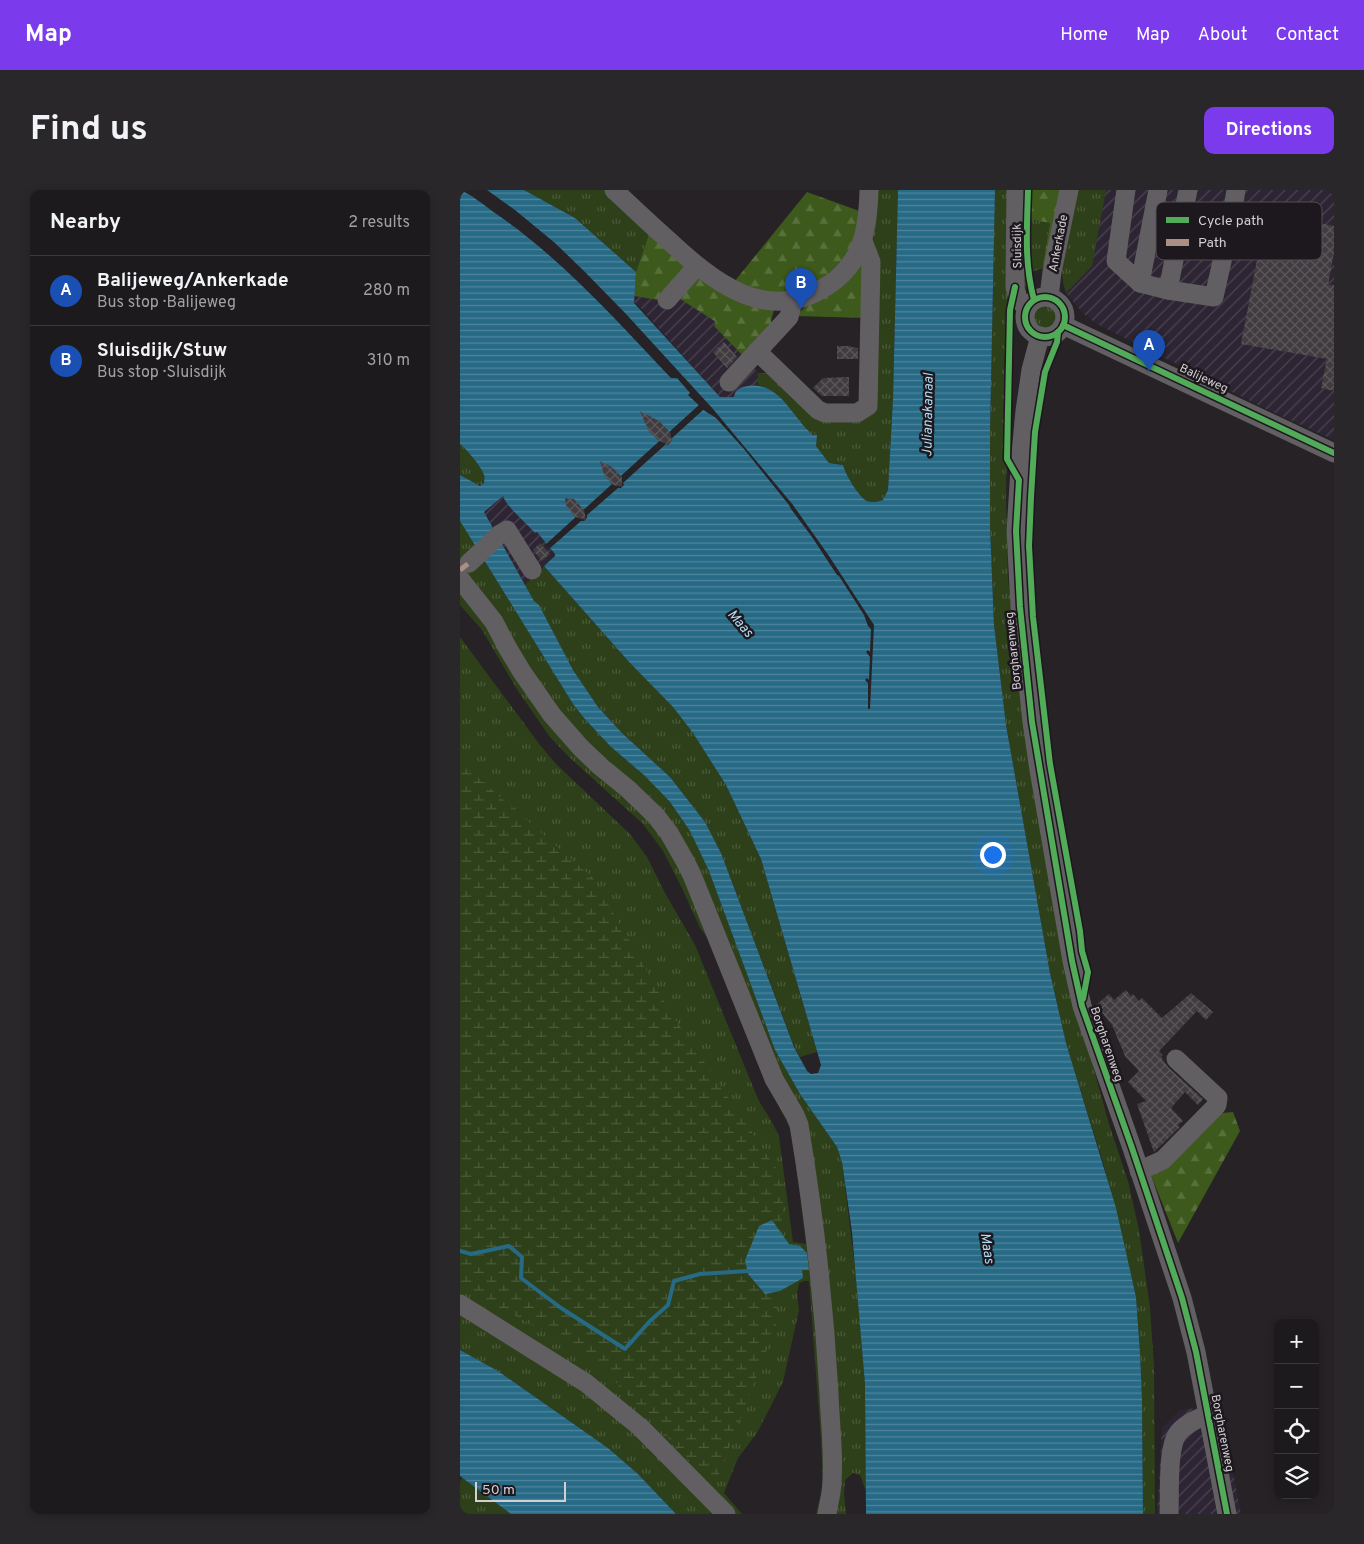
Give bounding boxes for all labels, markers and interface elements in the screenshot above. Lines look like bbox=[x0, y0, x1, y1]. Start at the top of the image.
text: Map bbox=[25, 20, 72, 50]
text: Home bbox=[1060, 24, 1108, 47]
text: Map bbox=[1136, 24, 1170, 47]
text: About bbox=[1198, 24, 1247, 47]
text: Contact bbox=[1275, 24, 1339, 47]
button: Directions bbox=[1204, 107, 1334, 154]
text: Find us bbox=[30, 108, 148, 152]
legend bbox=[1156, 202, 1322, 260]
text: Nearby bbox=[50, 209, 121, 236]
text: 2 results bbox=[348, 213, 410, 233]
street label: Ankerkade bbox=[1046, 213, 1072, 273]
text: Cycle path bbox=[1198, 213, 1264, 230]
street label: Sluisdijk bbox=[1010, 223, 1026, 269]
text: Path bbox=[1198, 235, 1227, 252]
pin: B bbox=[785, 268, 817, 309]
text: Balijeweg/Ankerkade bbox=[97, 269, 289, 293]
text: A bbox=[60, 281, 72, 301]
text: 280 m bbox=[363, 281, 410, 301]
text: Bus stop · Balijeweg bbox=[97, 293, 236, 313]
pin: A bbox=[1133, 330, 1165, 371]
text: Sluisdijk/Stuw bbox=[97, 339, 227, 363]
text: B bbox=[60, 351, 72, 371]
text: 310 m bbox=[367, 351, 410, 371]
street label: Balijeweg bbox=[1177, 361, 1231, 397]
text: Bus stop · Sluisdijk bbox=[97, 363, 227, 383]
water label: Julianakanaal bbox=[919, 372, 938, 457]
water label: Maas bbox=[723, 607, 757, 642]
street label: Borgharenweg bbox=[1002, 611, 1026, 691]
your location bbox=[980, 842, 1006, 868]
street label: Borgharenweg bbox=[1086, 1005, 1126, 1084]
water label: Maas bbox=[976, 1232, 997, 1266]
map controls bbox=[1274, 1319, 1319, 1499]
button: + bbox=[1274, 1319, 1319, 1364]
button: − bbox=[1274, 1364, 1319, 1409]
street label: Borgharenweg bbox=[1207, 1393, 1237, 1473]
button: locate bbox=[1274, 1409, 1319, 1454]
button: layers bbox=[1274, 1454, 1319, 1499]
scale bar bbox=[475, 1479, 566, 1502]
text: 50 m bbox=[482, 1482, 515, 1499]

